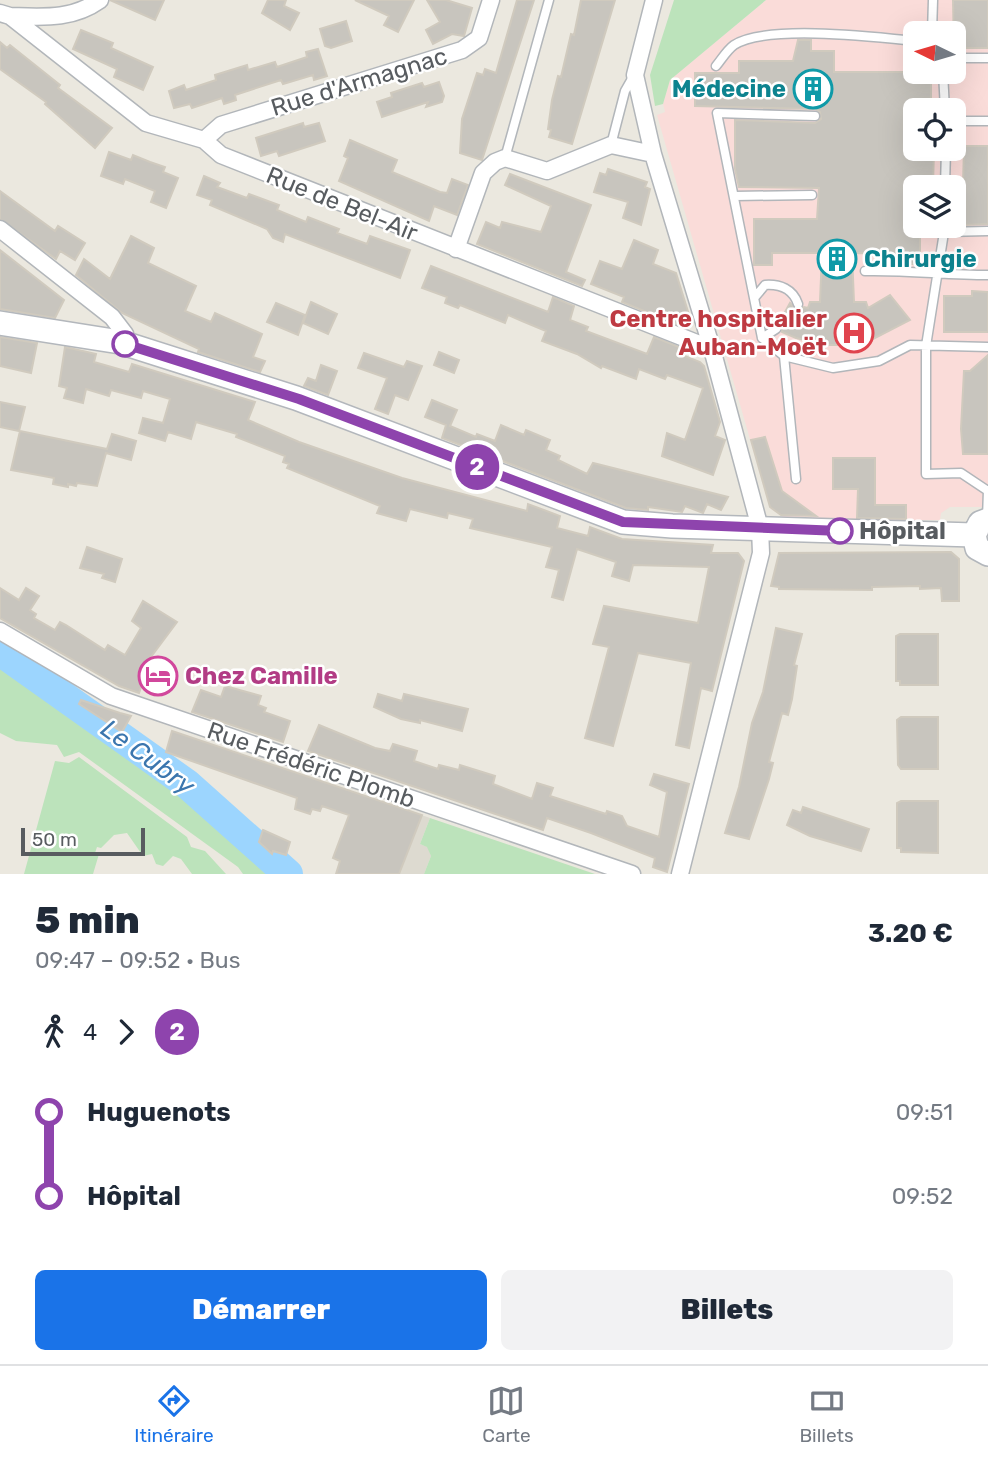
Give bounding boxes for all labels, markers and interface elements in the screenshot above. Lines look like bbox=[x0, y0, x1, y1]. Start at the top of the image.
north arrow bbox=[903, 21, 966, 84]
map controls bbox=[903, 21, 966, 238]
street label: Rue d'Armagnac bbox=[268, 42, 450, 122]
building icon: Médecine bbox=[792, 68, 834, 110]
place label: Médecine bbox=[672, 75, 786, 103]
button: locate bbox=[903, 98, 966, 161]
street label: Rue de Bel-Air bbox=[262, 161, 422, 247]
button: layers bbox=[903, 175, 966, 238]
building icon: Chirurgie bbox=[816, 238, 858, 280]
place label: Chirurgie bbox=[864, 245, 977, 273]
place label: Centre hospitalier Auban-Moët bbox=[609, 305, 827, 361]
hospital icon: Centre hospitalier Auban-Moët bbox=[833, 312, 875, 354]
unlabelled marker bbox=[112, 331, 138, 357]
line badge: 2 bbox=[454, 444, 500, 490]
text: 2 bbox=[469, 453, 485, 481]
place label: Hôpital bbox=[859, 517, 946, 545]
marker: Hôpital bbox=[827, 518, 853, 544]
hotel icon: Chez Camille bbox=[137, 655, 179, 697]
place label: Chez Camille bbox=[185, 662, 338, 690]
water label: Le Cubry bbox=[95, 713, 201, 802]
street label: Rue Frédéric Plomb bbox=[203, 716, 419, 814]
scale bar bbox=[21, 825, 145, 857]
text: 50 m bbox=[32, 828, 77, 851]
text: 5 min bbox=[35, 897, 140, 943]
text: 3.20 € bbox=[868, 918, 953, 949]
text: 09:47 – 09:52 · Bus bbox=[35, 946, 240, 974]
icon: walk bbox=[35, 1013, 73, 1051]
icon: forward bbox=[107, 1013, 145, 1051]
text: 4 bbox=[83, 1018, 97, 1046]
text: 2 bbox=[169, 1018, 185, 1046]
text: Huguenots bbox=[87, 1097, 231, 1128]
text: 09:51 bbox=[896, 1098, 953, 1126]
text: Hôpital bbox=[87, 1181, 181, 1212]
text: 09:52 bbox=[892, 1182, 953, 1210]
button: Démarrer bbox=[35, 1270, 487, 1350]
button: Billets bbox=[501, 1270, 953, 1350]
tab: Itinéraire bbox=[134, 1382, 214, 1447]
tab: Carte bbox=[482, 1382, 531, 1447]
tab: Billets bbox=[799, 1382, 854, 1447]

